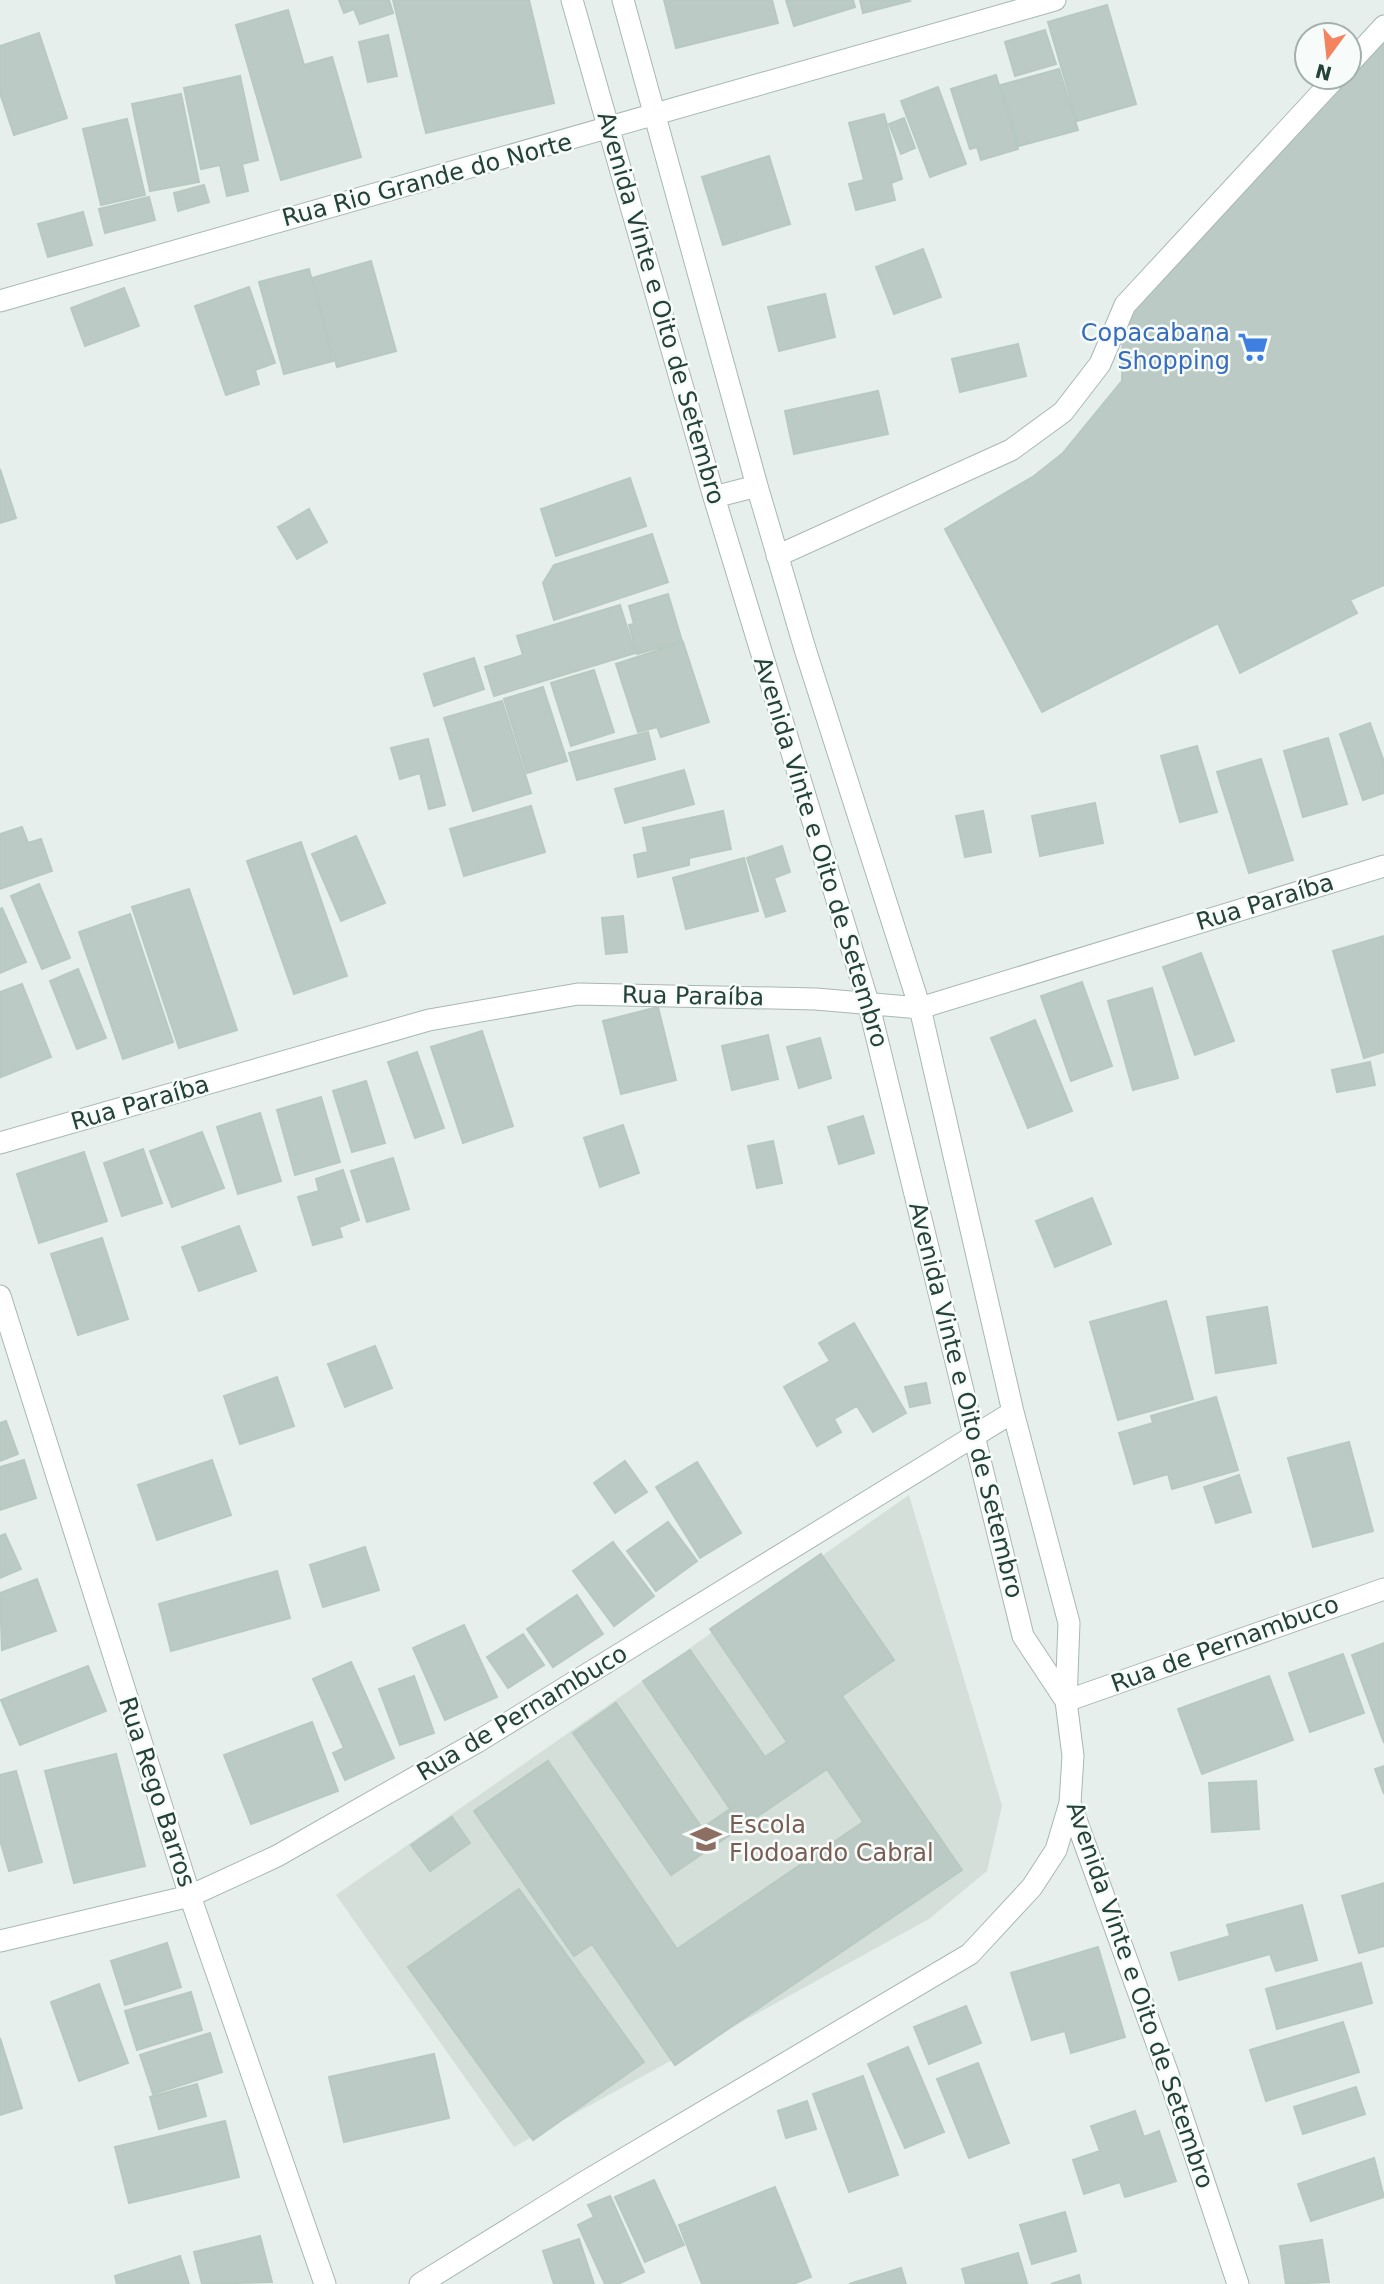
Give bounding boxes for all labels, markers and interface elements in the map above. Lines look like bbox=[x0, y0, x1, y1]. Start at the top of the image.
north arrow bbox=[1293, 21, 1363, 91]
text: N bbox=[1313, 60, 1334, 85]
street label: Avenida Vinte e Oito de Setembro bbox=[591, 108, 731, 508]
street label: Rua Rio Grande do Norte bbox=[279, 128, 575, 232]
place label: Copacabana Shopping bbox=[1081, 319, 1230, 375]
supermarket icon: Copacabana Shopping bbox=[1236, 330, 1270, 364]
street label: Avenida Vinte e Oito de Setembro bbox=[748, 653, 894, 1051]
street label: Rua Paraíba bbox=[1193, 868, 1337, 936]
street label: Rua Paraíba bbox=[622, 981, 764, 1011]
street label: Rua Paraíba bbox=[68, 1070, 212, 1136]
street label: Avenida Vinte e Oito de Setembro bbox=[903, 1199, 1029, 1601]
street label: Rua de Pernambuco bbox=[1107, 1590, 1343, 1698]
street label: Rua de Pernambuco bbox=[412, 1639, 632, 1787]
street label: Rua Rego Barros bbox=[113, 1693, 201, 1891]
street label: Avenida Vinte e Oito de Setembro bbox=[1060, 1798, 1220, 2192]
place label: Escola Flodoardo Cabral bbox=[729, 1811, 934, 1867]
school or university icon: Escola Flodoardo Cabral bbox=[689, 1822, 723, 1856]

